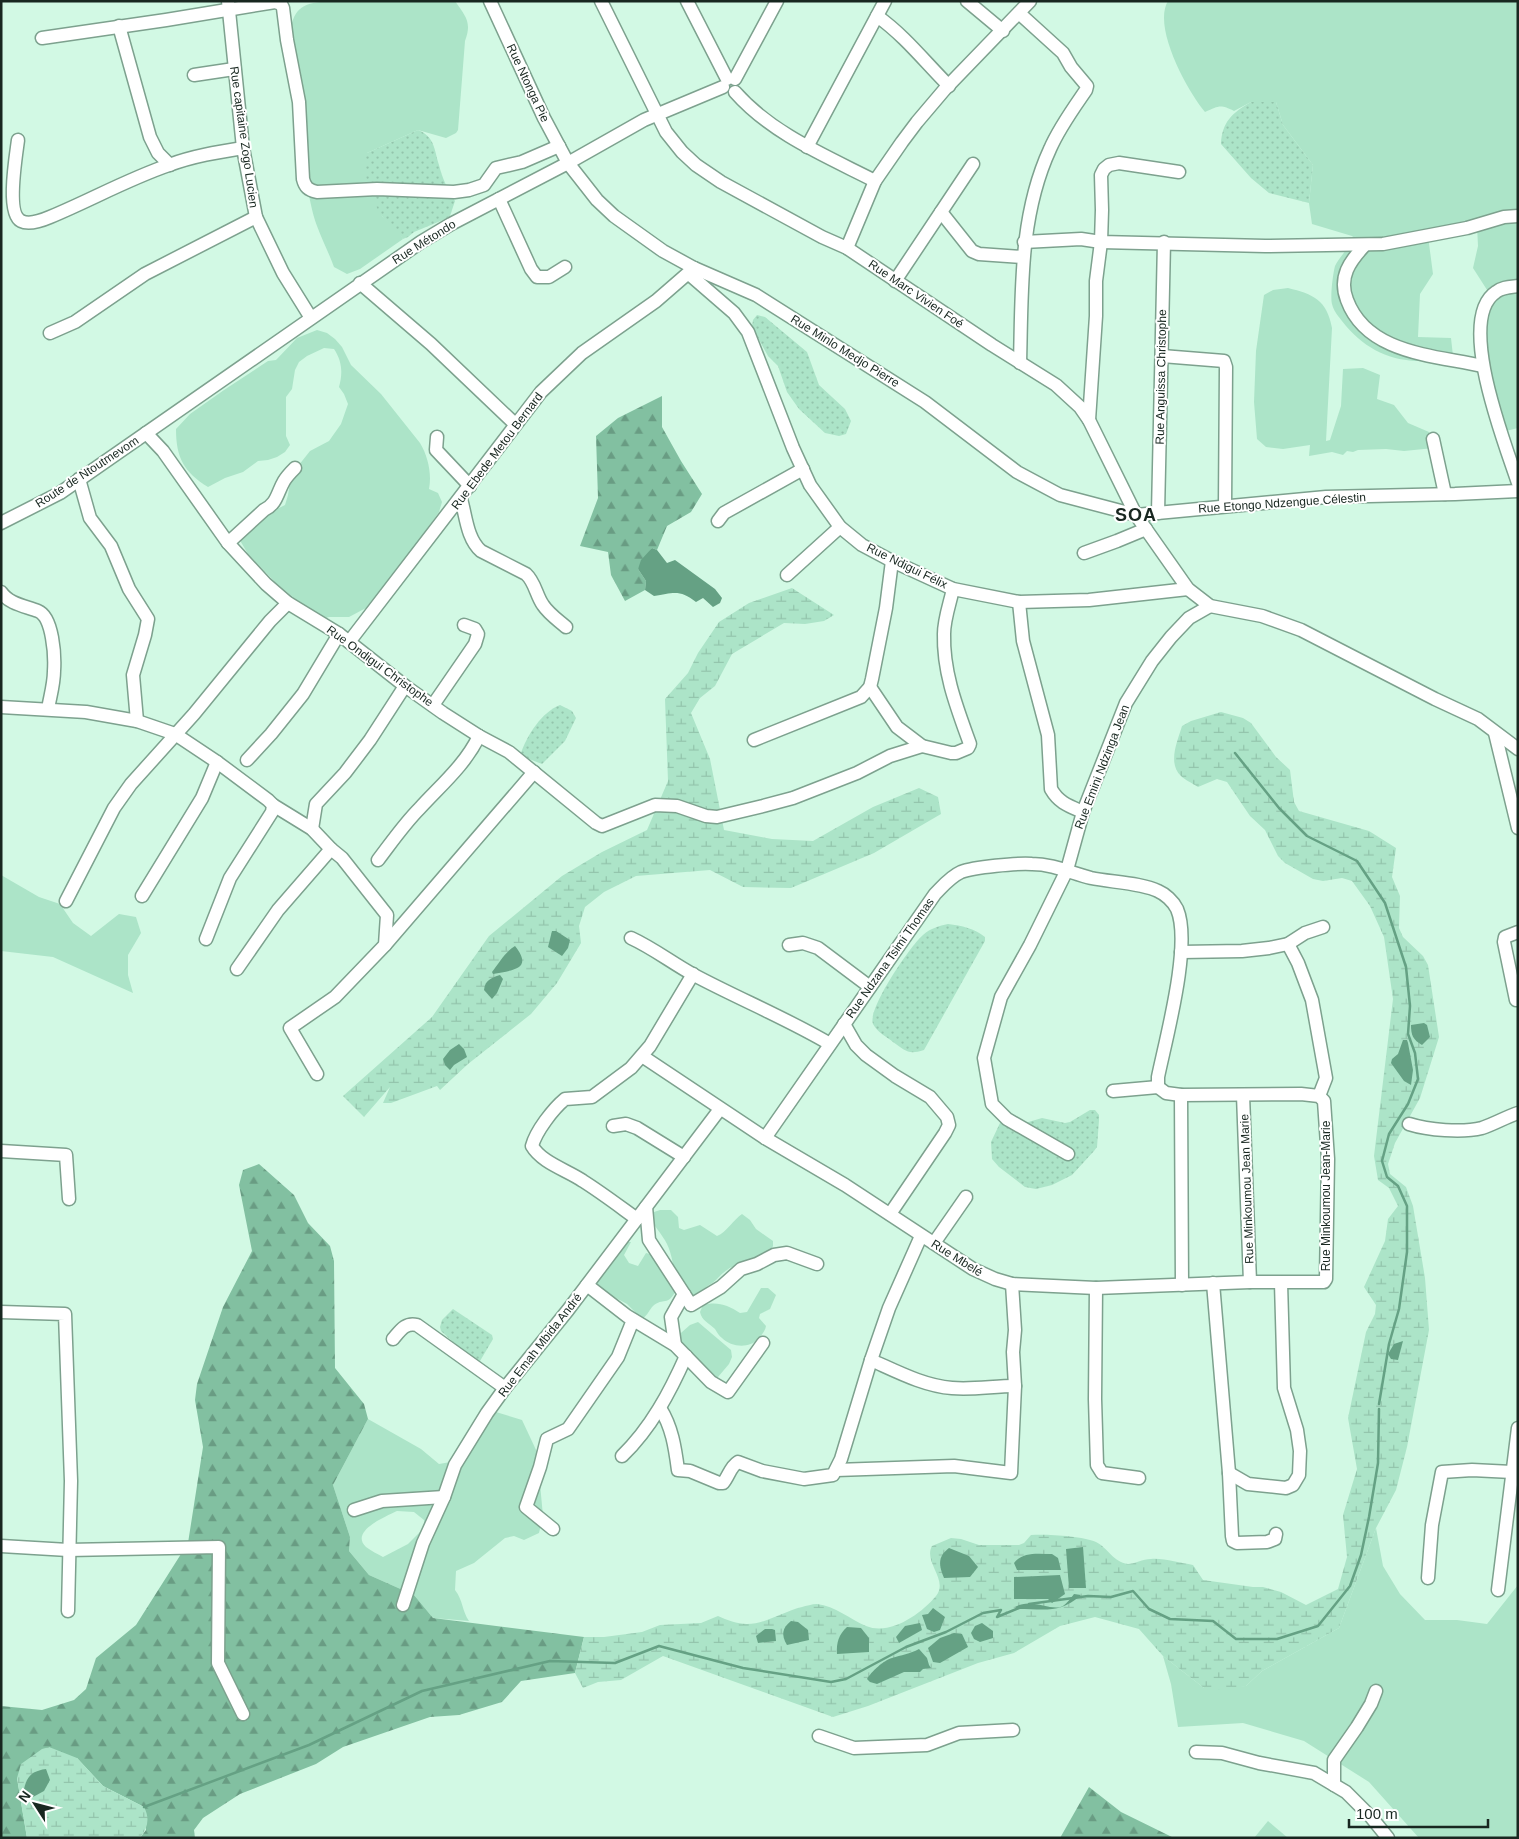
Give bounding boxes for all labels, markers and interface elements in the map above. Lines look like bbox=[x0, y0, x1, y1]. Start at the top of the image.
street label: Rue Ntonga Pie bbox=[504, 42, 552, 125]
street label: Rue capitaine Zogo Lucien bbox=[227, 65, 261, 209]
street label: Rue Métondo bbox=[390, 217, 459, 267]
street label: Rue Marc Vivien Foé bbox=[866, 257, 967, 331]
street label: Rue Anguissa Christophe bbox=[1153, 309, 1169, 445]
street label: Rue Minlo Medjo Pierre bbox=[788, 312, 902, 390]
street label: Rue Ebede Metou Bernard bbox=[448, 390, 546, 512]
street label: Route de Ntoutmevom bbox=[33, 433, 141, 511]
street label: Rue Etongo Ndzengue Célestin bbox=[1198, 490, 1366, 516]
district label: SOA bbox=[1115, 505, 1157, 525]
street label: Rue Ndigui Félix bbox=[864, 540, 950, 592]
street label: Rue Ondigui Christophe bbox=[324, 623, 436, 709]
street label: Rue Emini Ndzinga Jean bbox=[1072, 703, 1132, 831]
street label: Rue Ndzana Tsimi Thomas bbox=[843, 895, 937, 1021]
street label: Rue Minkoumou Jean Marie bbox=[1237, 1113, 1257, 1264]
street label: Rue Minkoumou Jean-Marie bbox=[1319, 1120, 1333, 1271]
street label: Rue Mbelé bbox=[929, 1237, 986, 1279]
street label: Rue Emah Mbida André bbox=[495, 1290, 585, 1400]
north arrow bbox=[10, 1779, 60, 1829]
text: N bbox=[15, 1788, 34, 1805]
scale bar bbox=[1349, 1796, 1488, 1828]
text: 100 m bbox=[1356, 1805, 1398, 1822]

